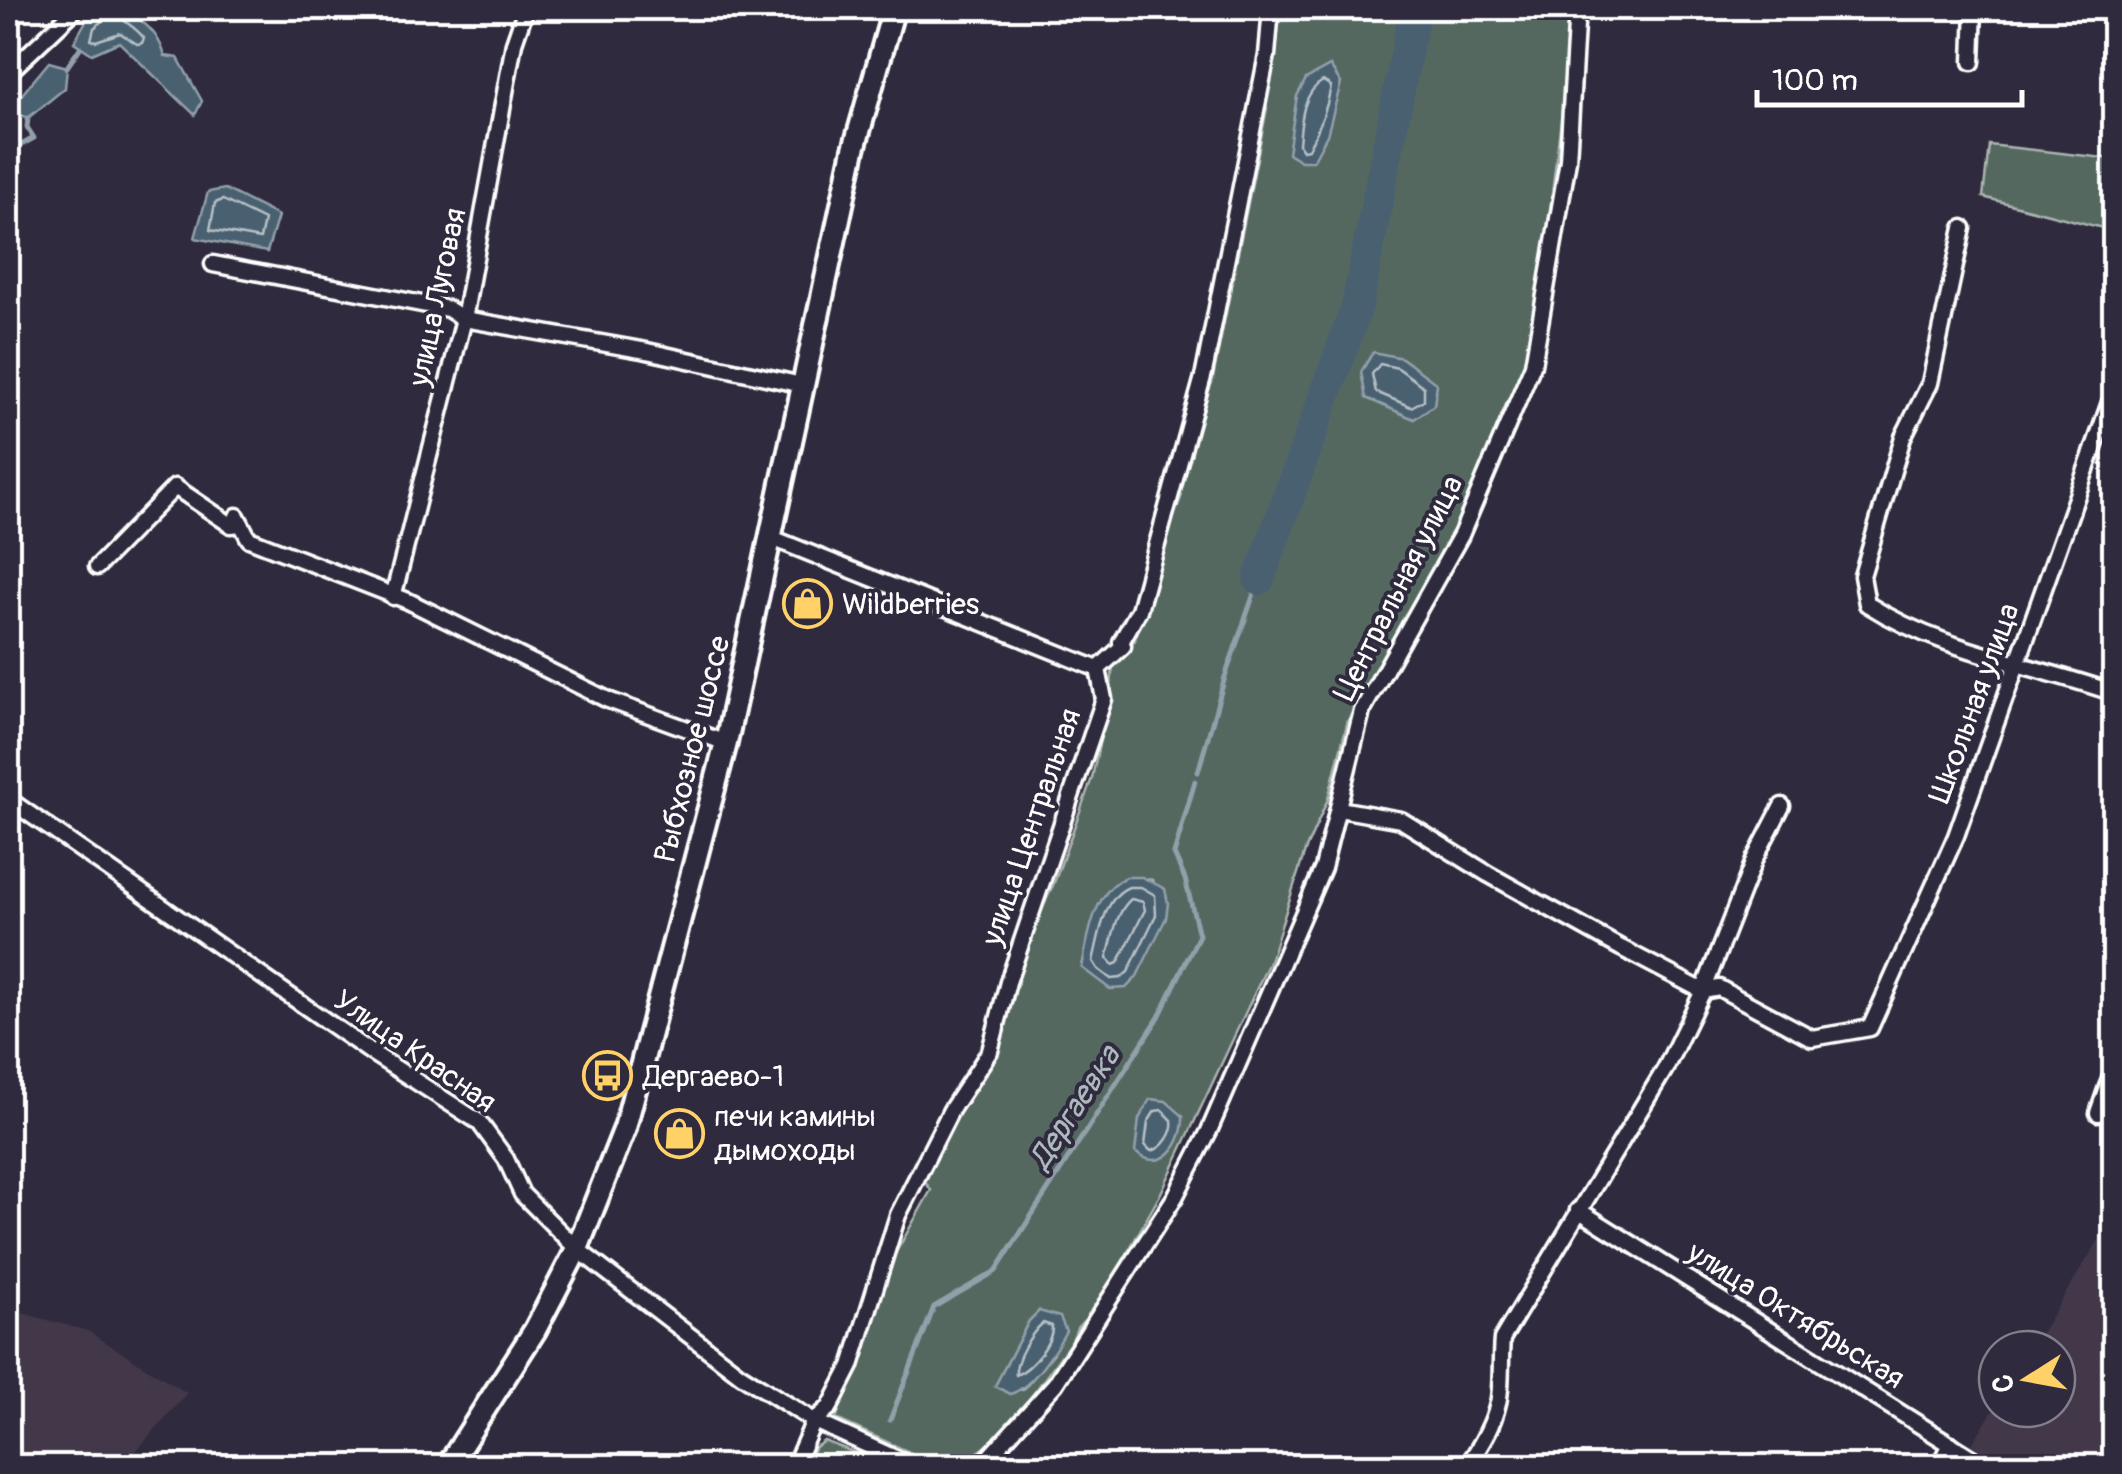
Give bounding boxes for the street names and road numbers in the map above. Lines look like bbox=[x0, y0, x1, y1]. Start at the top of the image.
street label: улица Луговая bbox=[400, 205, 474, 391]
street label: Центральная улица bbox=[1326, 469, 1471, 707]
street label: Школьная улица bbox=[1921, 598, 2028, 808]
street label: Рыбхозное шоссе bbox=[646, 632, 739, 866]
street label: улица Центральная bbox=[973, 704, 1089, 951]
street label: Улица Красная bbox=[326, 982, 503, 1121]
street label: улица Октябрьская bbox=[1680, 1233, 1911, 1397]

